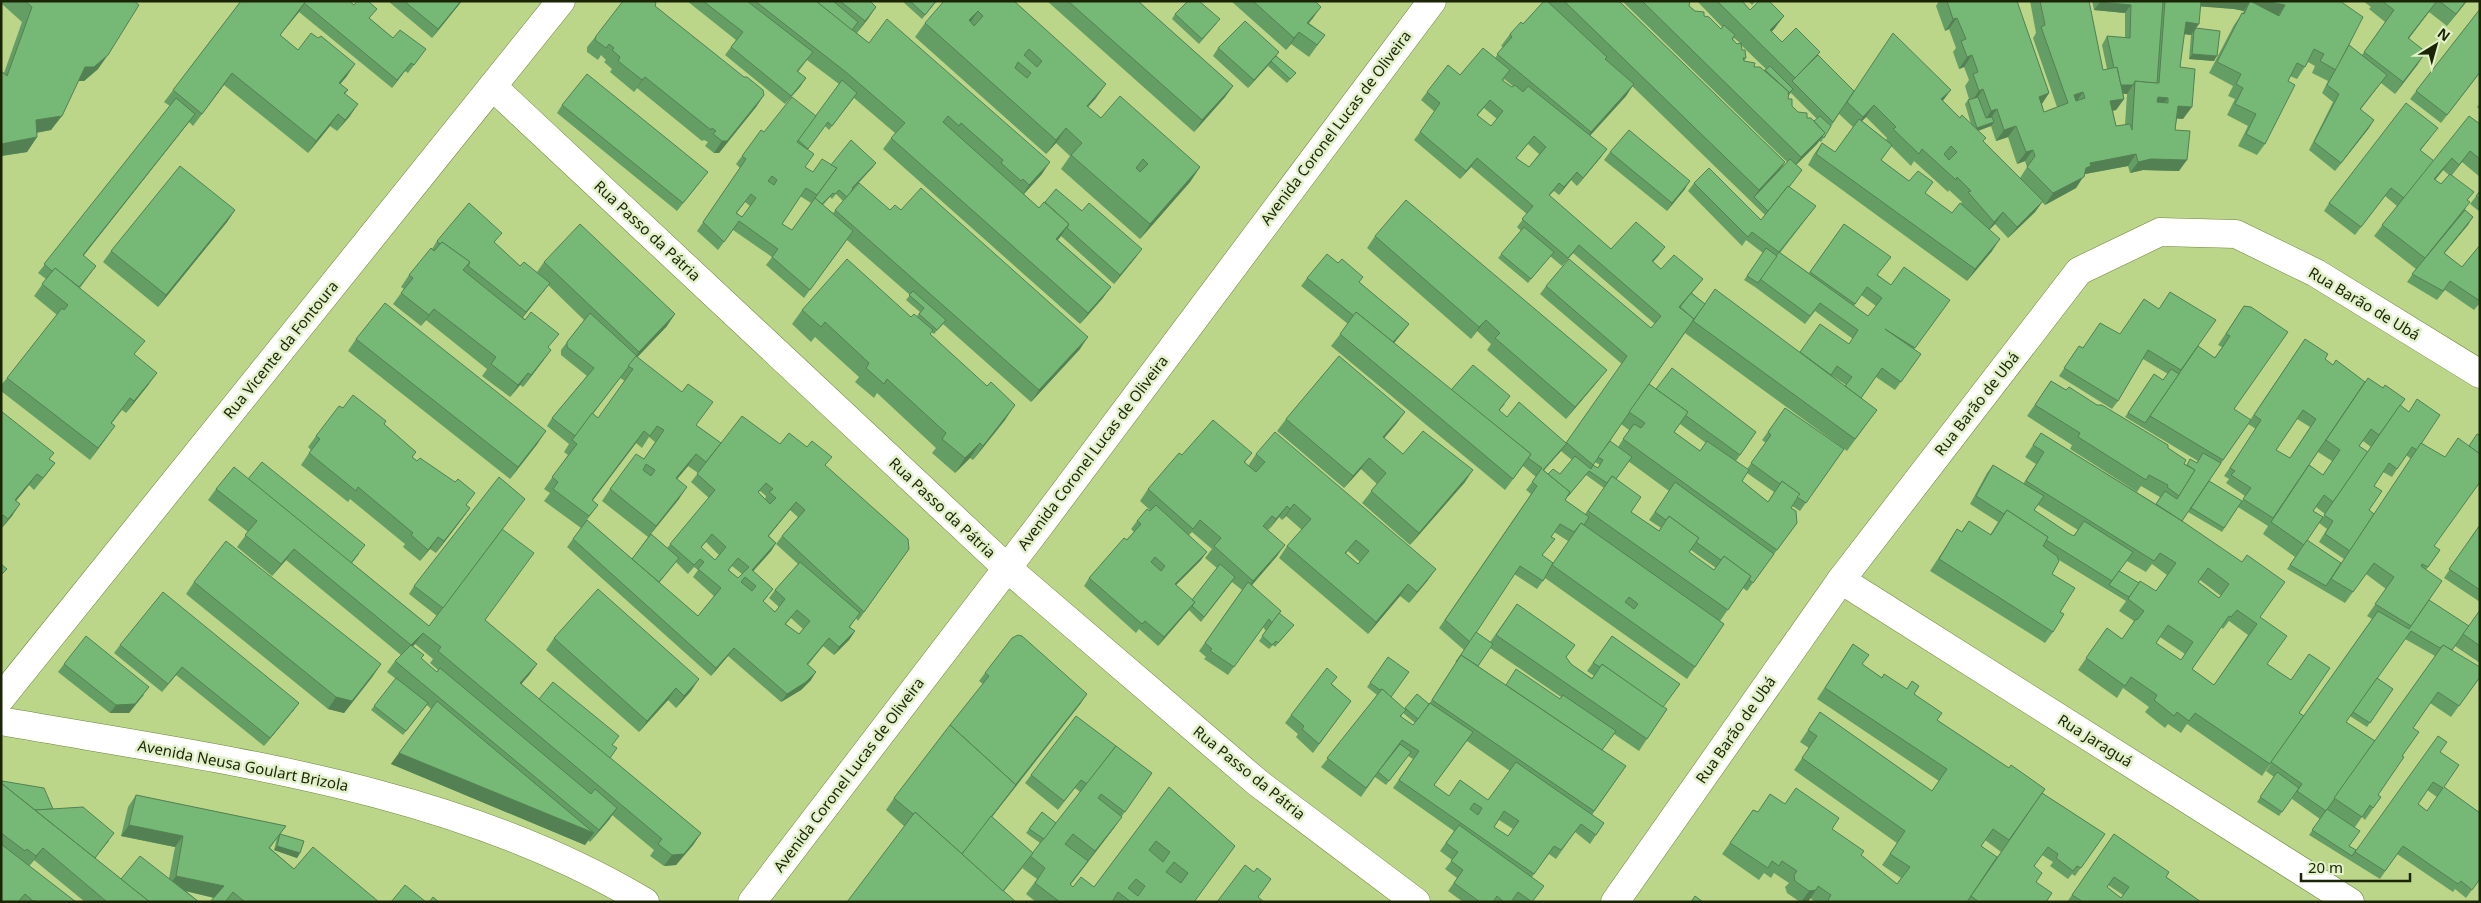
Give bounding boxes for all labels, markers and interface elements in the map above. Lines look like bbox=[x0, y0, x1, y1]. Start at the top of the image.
north arrow bbox=[2411, 20, 2461, 70]
text: N bbox=[2434, 23, 2454, 45]
street label: Avenida Coronel Lucas de Oliveira bbox=[1255, 26, 1415, 229]
street label: Rua Passo da Pátria bbox=[590, 176, 705, 285]
street label: Rua Barão de Ubá bbox=[2305, 262, 2424, 344]
street label: Rua Vicente da Fontoura bbox=[218, 276, 342, 423]
street label: Rua Barão de Ubá bbox=[1929, 347, 2023, 459]
street label: Avenida Coronel Lucas de Oliveira bbox=[1012, 351, 1172, 554]
street label: Rua Passo da Pátria bbox=[885, 453, 1000, 562]
street label: Rua Barão de Ubá bbox=[1691, 672, 1780, 787]
street label: Avenida Coronel Lucas de Oliveira bbox=[768, 673, 928, 876]
street label: Rua Jaraguá bbox=[2054, 709, 2137, 771]
street label: Rua Passo da Pátria bbox=[1189, 721, 1310, 824]
street label: Avenida Neusa Goulart Brizola bbox=[136, 735, 350, 795]
scale bar bbox=[2301, 850, 2410, 882]
text: 20 m bbox=[2308, 857, 2343, 877]

